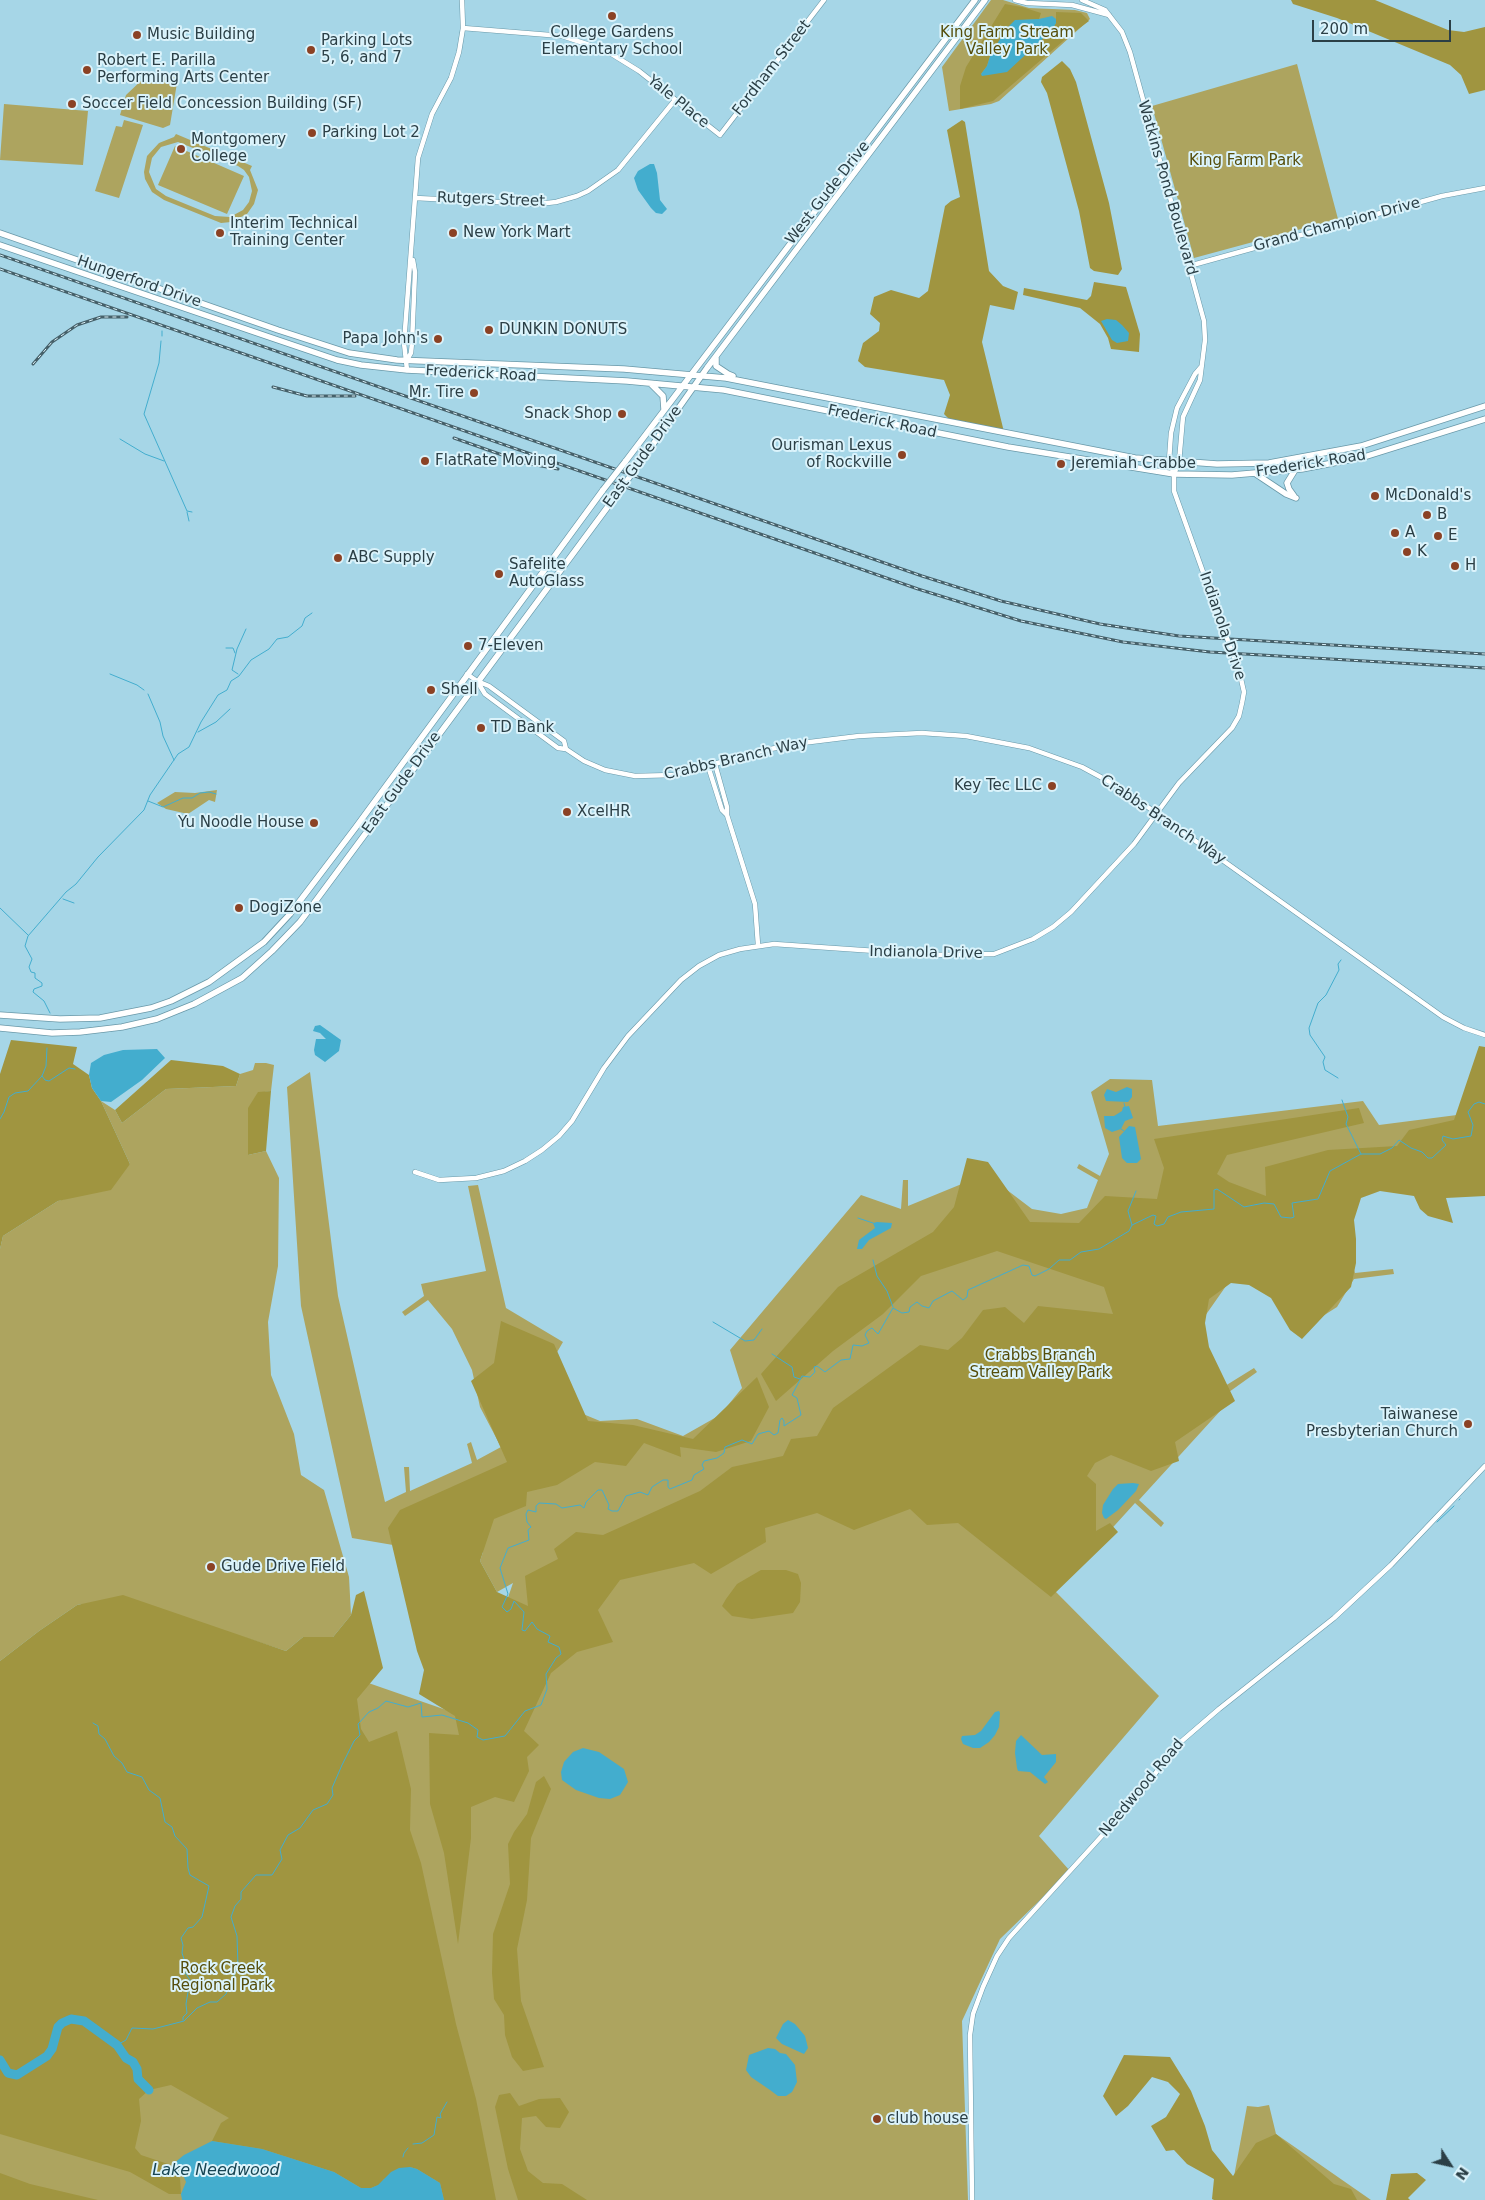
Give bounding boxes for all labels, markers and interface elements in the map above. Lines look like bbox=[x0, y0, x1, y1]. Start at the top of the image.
marker: College Gardens Elementary School bbox=[606, 10, 618, 22]
scale bar bbox=[1315, 10, 1454, 42]
street label: Fordham Street bbox=[729, 17, 815, 119]
text: 200 m bbox=[1320, 20, 1368, 38]
place label: College Gardens Elementary School bbox=[542, 24, 682, 59]
park label: King Farm Stream Valley Park bbox=[940, 24, 1074, 59]
place label: Music Building bbox=[147, 26, 255, 44]
marker: Music Building bbox=[131, 29, 143, 41]
place label: Parking Lots 5, 6, and 7 bbox=[321, 32, 412, 67]
marker: Parking Lots 5, 6, and 7 bbox=[305, 44, 317, 56]
place label: Robert E. Parilla Performing Arts Center bbox=[97, 52, 269, 87]
marker: Robert E. Parilla Performing Arts Center bbox=[81, 64, 93, 76]
street label: Yale Place bbox=[643, 72, 713, 132]
place label: Soccer Field Concession Building (SF) bbox=[82, 95, 362, 113]
marker: Soccer Field Concession Building (SF) bbox=[66, 98, 78, 110]
street label: Watkins Pond Boulevard bbox=[1133, 98, 1201, 278]
place label: Parking Lot 2 bbox=[322, 124, 420, 142]
marker: Parking Lot 2 bbox=[306, 127, 318, 139]
place label: Montgomery College bbox=[191, 131, 286, 166]
street label: West Gude Drive bbox=[782, 138, 874, 248]
marker: Montgomery College bbox=[175, 143, 187, 155]
park label: King Farm Park bbox=[1189, 152, 1301, 170]
street label: Rutgers Street bbox=[437, 189, 545, 211]
street label: Grand Champion Drive bbox=[1252, 194, 1422, 256]
place label: Interim Technical Training Center bbox=[230, 215, 358, 250]
place label: New York Mart bbox=[463, 224, 571, 242]
marker: Interim Technical Training Center bbox=[214, 227, 226, 239]
marker: New York Mart bbox=[447, 227, 459, 239]
street label: Hungerford Drive bbox=[75, 252, 203, 312]
place label: DUNKIN DONUTS bbox=[499, 321, 627, 339]
marker: DUNKIN DONUTS bbox=[483, 324, 495, 336]
place label: Papa John's bbox=[342, 330, 428, 348]
marker: Papa John's bbox=[432, 333, 444, 345]
street label: Frederick Road bbox=[425, 362, 537, 386]
place label: Mr. Tire bbox=[409, 384, 464, 402]
marker: Mr. Tire bbox=[468, 387, 480, 399]
street label: East Gude Drive bbox=[600, 402, 686, 512]
street label: Frederick Road bbox=[826, 402, 938, 442]
place label: Snack Shop bbox=[524, 405, 612, 423]
marker: Snack Shop bbox=[616, 408, 628, 420]
place label: Ourisman Lexus of Rockville bbox=[771, 437, 892, 472]
street label: Frederick Road bbox=[1255, 446, 1367, 482]
marker: Ourisman Lexus of Rockville bbox=[896, 449, 908, 461]
place label: FlatRate Moving bbox=[435, 452, 556, 470]
marker: FlatRate Moving bbox=[419, 455, 431, 467]
place label: Jeremiah Crabbe bbox=[1071, 455, 1196, 473]
marker: Jeremiah Crabbe bbox=[1055, 458, 1067, 470]
place label: McDonald's bbox=[1385, 487, 1471, 505]
marker: McDonald's bbox=[1369, 490, 1381, 502]
place label: B bbox=[1437, 506, 1447, 524]
marker: B bbox=[1421, 509, 1433, 521]
place label: A bbox=[1405, 524, 1415, 542]
marker: A bbox=[1389, 527, 1401, 539]
place label: E bbox=[1448, 527, 1457, 545]
marker: E bbox=[1432, 530, 1444, 542]
place label: K bbox=[1417, 543, 1427, 561]
marker: K bbox=[1401, 546, 1413, 558]
place label: ABC Supply bbox=[348, 549, 435, 567]
marker: ABC Supply bbox=[332, 552, 344, 564]
place label: Safelite AutoGlass bbox=[509, 556, 584, 591]
place label: H bbox=[1465, 557, 1476, 575]
marker: H bbox=[1449, 560, 1461, 572]
marker: Safelite AutoGlass bbox=[493, 568, 505, 580]
street label: Indianola Drive bbox=[1195, 569, 1249, 683]
place label: 7-Eleven bbox=[478, 637, 543, 655]
marker: 7-Eleven bbox=[462, 640, 474, 652]
place label: Shell bbox=[441, 681, 478, 699]
marker: Shell bbox=[425, 684, 437, 696]
place label: TD Bank bbox=[491, 719, 554, 737]
marker: TD Bank bbox=[475, 722, 487, 734]
street label: East Gude Drive bbox=[359, 728, 445, 838]
street label: Crabbs Branch Way bbox=[662, 734, 810, 784]
street label: Crabbs Branch Way bbox=[1097, 771, 1229, 869]
place label: Key Tec LLC bbox=[954, 777, 1042, 795]
marker: Key Tec LLC bbox=[1046, 780, 1058, 792]
place label: XcelHR bbox=[577, 803, 631, 821]
marker: XcelHR bbox=[561, 806, 573, 818]
place label: Yu Noodle House bbox=[178, 814, 304, 832]
marker: Yu Noodle House bbox=[308, 817, 320, 829]
place label: DogiZone bbox=[249, 899, 322, 917]
marker: DogiZone bbox=[233, 902, 245, 914]
street label: Indianola Drive bbox=[869, 943, 983, 963]
park label: Crabbs Branch Stream Valley Park bbox=[970, 1347, 1110, 1382]
place label: Taiwanese Presbyterian Church bbox=[1306, 1406, 1458, 1441]
marker: Taiwanese Presbyterian Church bbox=[1462, 1418, 1474, 1430]
place label: Gude Drive Field bbox=[221, 1558, 345, 1576]
marker: Gude Drive Field bbox=[205, 1561, 217, 1573]
street label: Needwood Road bbox=[1096, 1736, 1188, 1840]
park label: Rock Creek Regional Park bbox=[171, 1960, 273, 1995]
place label: club house bbox=[887, 2110, 968, 2128]
marker: club house bbox=[871, 2113, 883, 2125]
north arrow bbox=[1425, 2140, 1475, 2190]
water label: Lake Needwood bbox=[152, 2161, 280, 2181]
text: N bbox=[1452, 2164, 1472, 2183]

